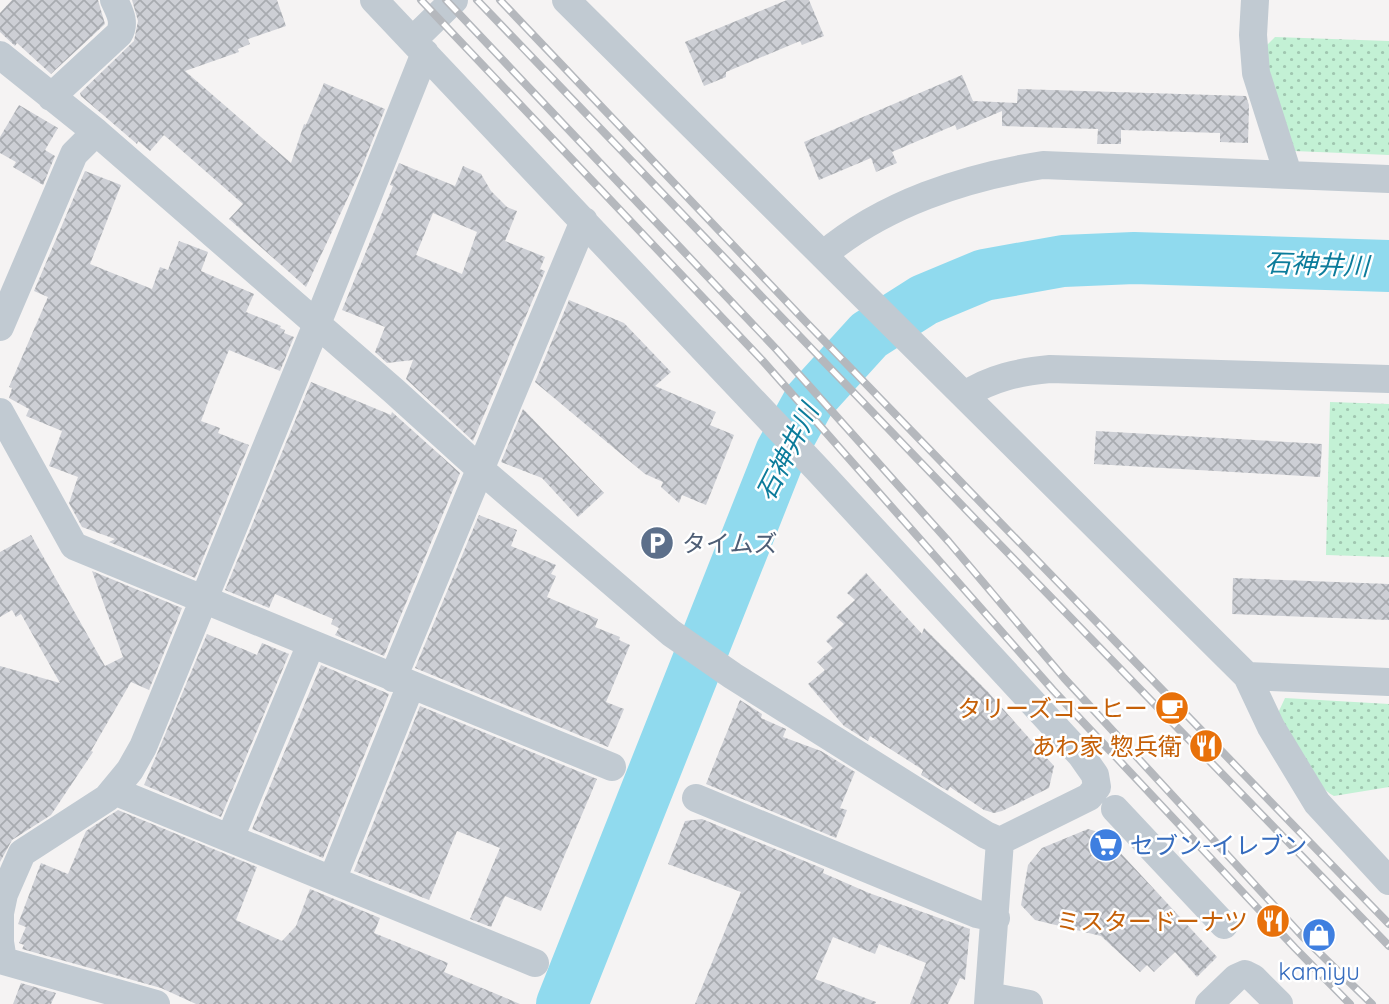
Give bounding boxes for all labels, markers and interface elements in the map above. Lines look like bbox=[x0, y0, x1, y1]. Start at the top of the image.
water label: 石神井川 bbox=[1264, 246, 1373, 282]
water label: 石神井川 bbox=[749, 396, 827, 506]
parking icon: タイムズ bbox=[638, 524, 676, 562]
place label: タイムズ bbox=[682, 528, 778, 558]
cafe icon: タリーズコーヒー bbox=[1153, 689, 1191, 727]
place label: タリーズコーヒー bbox=[957, 693, 1148, 723]
restaurant icon: あわ家 惣兵衛 bbox=[1187, 727, 1225, 765]
place label: あわ家 惣兵衛 bbox=[1031, 731, 1182, 761]
supermarket icon: セブン-イレブン bbox=[1087, 826, 1125, 864]
place label: セブン-イレブン bbox=[1130, 830, 1307, 860]
restaurant icon: ミスタードーナツ bbox=[1254, 902, 1292, 940]
place label: ミスタードーナツ bbox=[1056, 906, 1248, 936]
shop icon: kamiyu bbox=[1300, 916, 1338, 954]
place label: kamiyu bbox=[1278, 956, 1360, 986]

